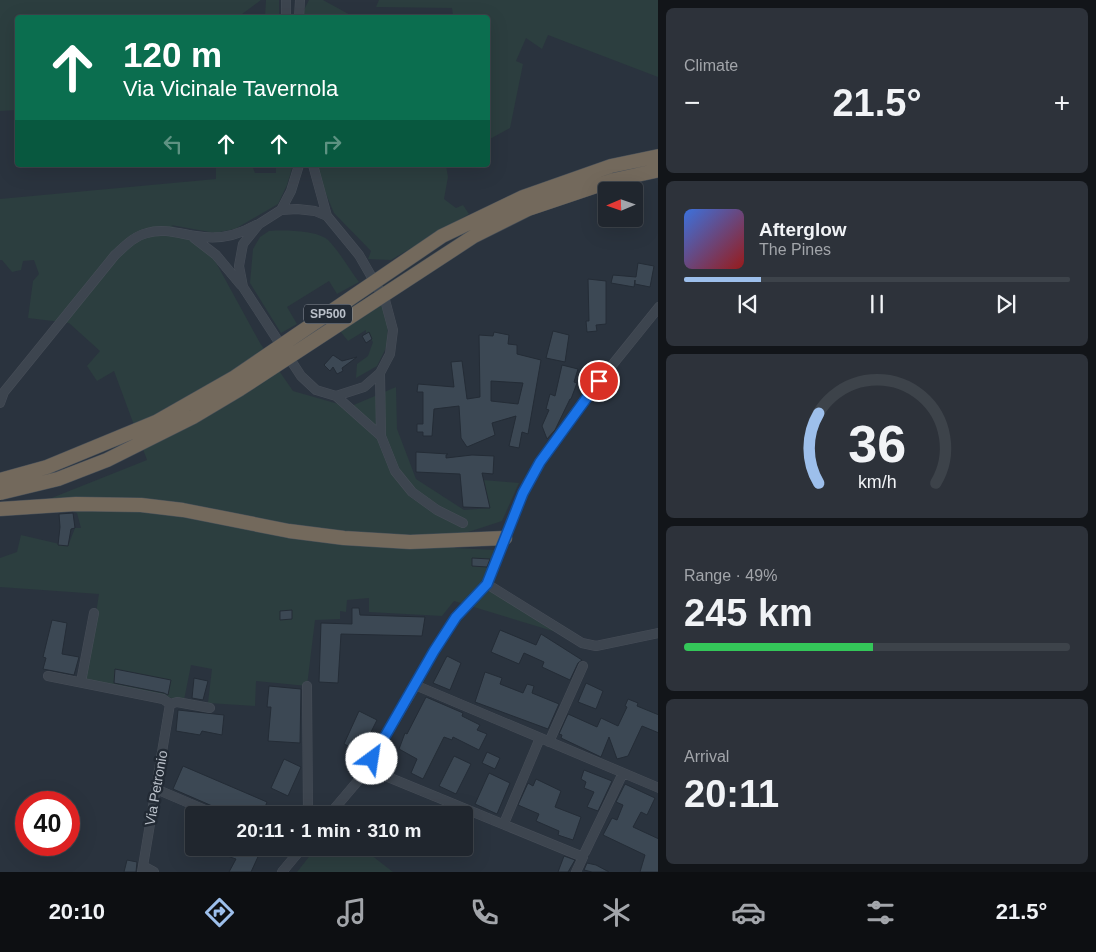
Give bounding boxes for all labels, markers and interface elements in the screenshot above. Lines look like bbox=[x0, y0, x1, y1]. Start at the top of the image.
icon: ahead bbox=[40, 35, 105, 100]
text: 120 m bbox=[123, 35, 222, 74]
text: Climate bbox=[684, 57, 738, 74]
text: Via Vicinale Tavernola bbox=[123, 76, 338, 101]
text: 21.5° bbox=[832, 82, 922, 124]
text: − bbox=[684, 87, 700, 118]
text: + bbox=[1054, 87, 1070, 118]
icon: left bbox=[159, 130, 187, 158]
icon: ahead bbox=[212, 130, 240, 158]
icon: ahead bbox=[265, 130, 293, 158]
icon: right bbox=[318, 130, 346, 158]
north arrow bbox=[598, 182, 642, 228]
map controls bbox=[598, 182, 643, 227]
text: Afterglow bbox=[759, 219, 847, 240]
text: The Pines bbox=[759, 241, 831, 258]
icon: previous bbox=[734, 290, 762, 318]
icon: pause bbox=[863, 290, 891, 318]
icon: next bbox=[992, 290, 1020, 318]
road number: SP500 bbox=[304, 304, 352, 324]
pin bbox=[578, 360, 620, 402]
icon: arrive bbox=[585, 367, 613, 395]
text: 36 bbox=[848, 415, 906, 473]
text: km/h bbox=[858, 472, 896, 492]
text: Range · 49% bbox=[684, 567, 777, 584]
text: 245 km bbox=[684, 592, 813, 634]
position arrow bbox=[345, 732, 397, 784]
text: Arrival bbox=[684, 748, 729, 765]
street label: Via Petronio bbox=[142, 749, 171, 827]
text: 20:11 bbox=[684, 773, 779, 815]
speed limit sign: 40 bbox=[15, 791, 80, 856]
text: 20:11 · 1 min · 310 m bbox=[237, 820, 421, 841]
icon: directions bbox=[202, 895, 237, 930]
icon: music bbox=[334, 895, 369, 930]
icon: phone bbox=[467, 895, 502, 930]
icon: climate bbox=[599, 895, 634, 930]
icon: car bbox=[731, 895, 766, 930]
icon: filters bbox=[863, 895, 898, 930]
text: 20:10 bbox=[49, 899, 105, 924]
text: 21.5° bbox=[996, 899, 1047, 924]

